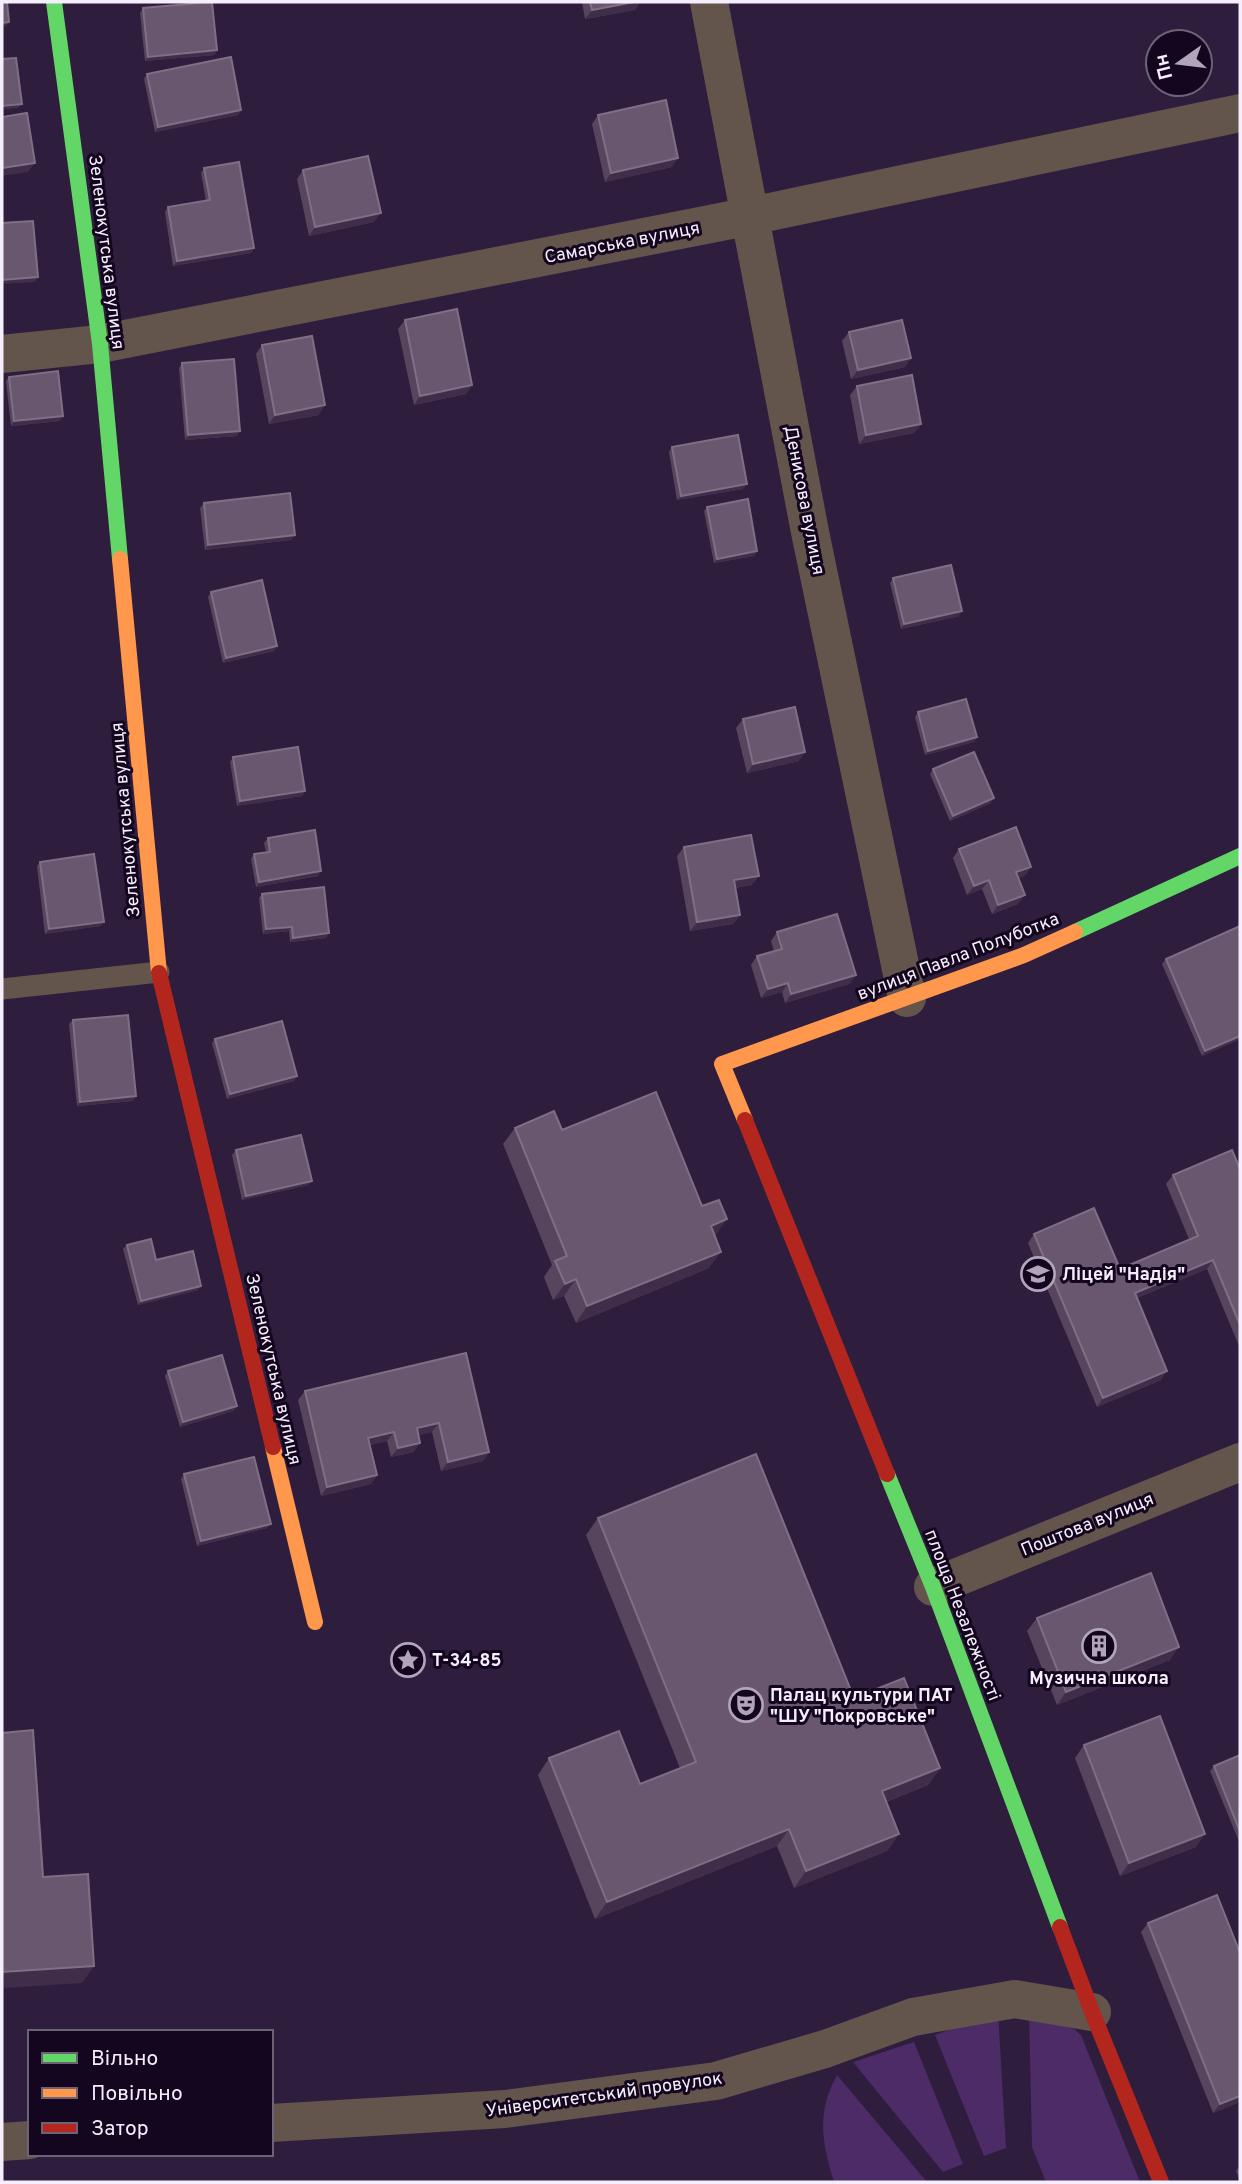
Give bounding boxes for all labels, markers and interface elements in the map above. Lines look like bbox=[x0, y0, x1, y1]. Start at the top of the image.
north arrow bbox=[1144, 28, 1214, 98]
text: Пн bbox=[1150, 51, 1179, 82]
street label: Зеленокутська вулиця bbox=[82, 154, 129, 351]
street label: Самарська вулиця bbox=[543, 217, 702, 270]
street label: Денисова вулиця bbox=[778, 424, 829, 577]
street label: Зеленокутська вулиця bbox=[107, 721, 146, 918]
street label: вулиця Павла Полуботка bbox=[854, 908, 1063, 1007]
school or university icon: Ліцей "Надія" bbox=[1019, 1255, 1057, 1293]
place label: Ліцей "Надія" bbox=[1062, 1264, 1185, 1287]
street label: Зеленокутська вулиця bbox=[239, 1271, 306, 1467]
street label: Поштова вулиця bbox=[1018, 1488, 1157, 1563]
street label: площа Незалежності bbox=[918, 1527, 1005, 1705]
building icon: Музична школа bbox=[1080, 1627, 1118, 1665]
place icon: Т-34-85 bbox=[389, 1641, 427, 1679]
place label: Т-34-85 bbox=[432, 1650, 502, 1673]
place label: Музична школа bbox=[1029, 1668, 1169, 1691]
place label: Палац культури ПАТ "ШУ "Покровське" bbox=[770, 1685, 953, 1729]
theatre icon: Палац культури ПАТ "ШУ "Покровське" bbox=[727, 1686, 765, 1724]
legend bbox=[28, 2030, 273, 2156]
text: Вільно bbox=[91, 2046, 158, 2073]
street label: Університетський провулок bbox=[484, 2067, 724, 2123]
text: Повільно bbox=[91, 2081, 183, 2108]
text: Затор bbox=[91, 2116, 149, 2143]

